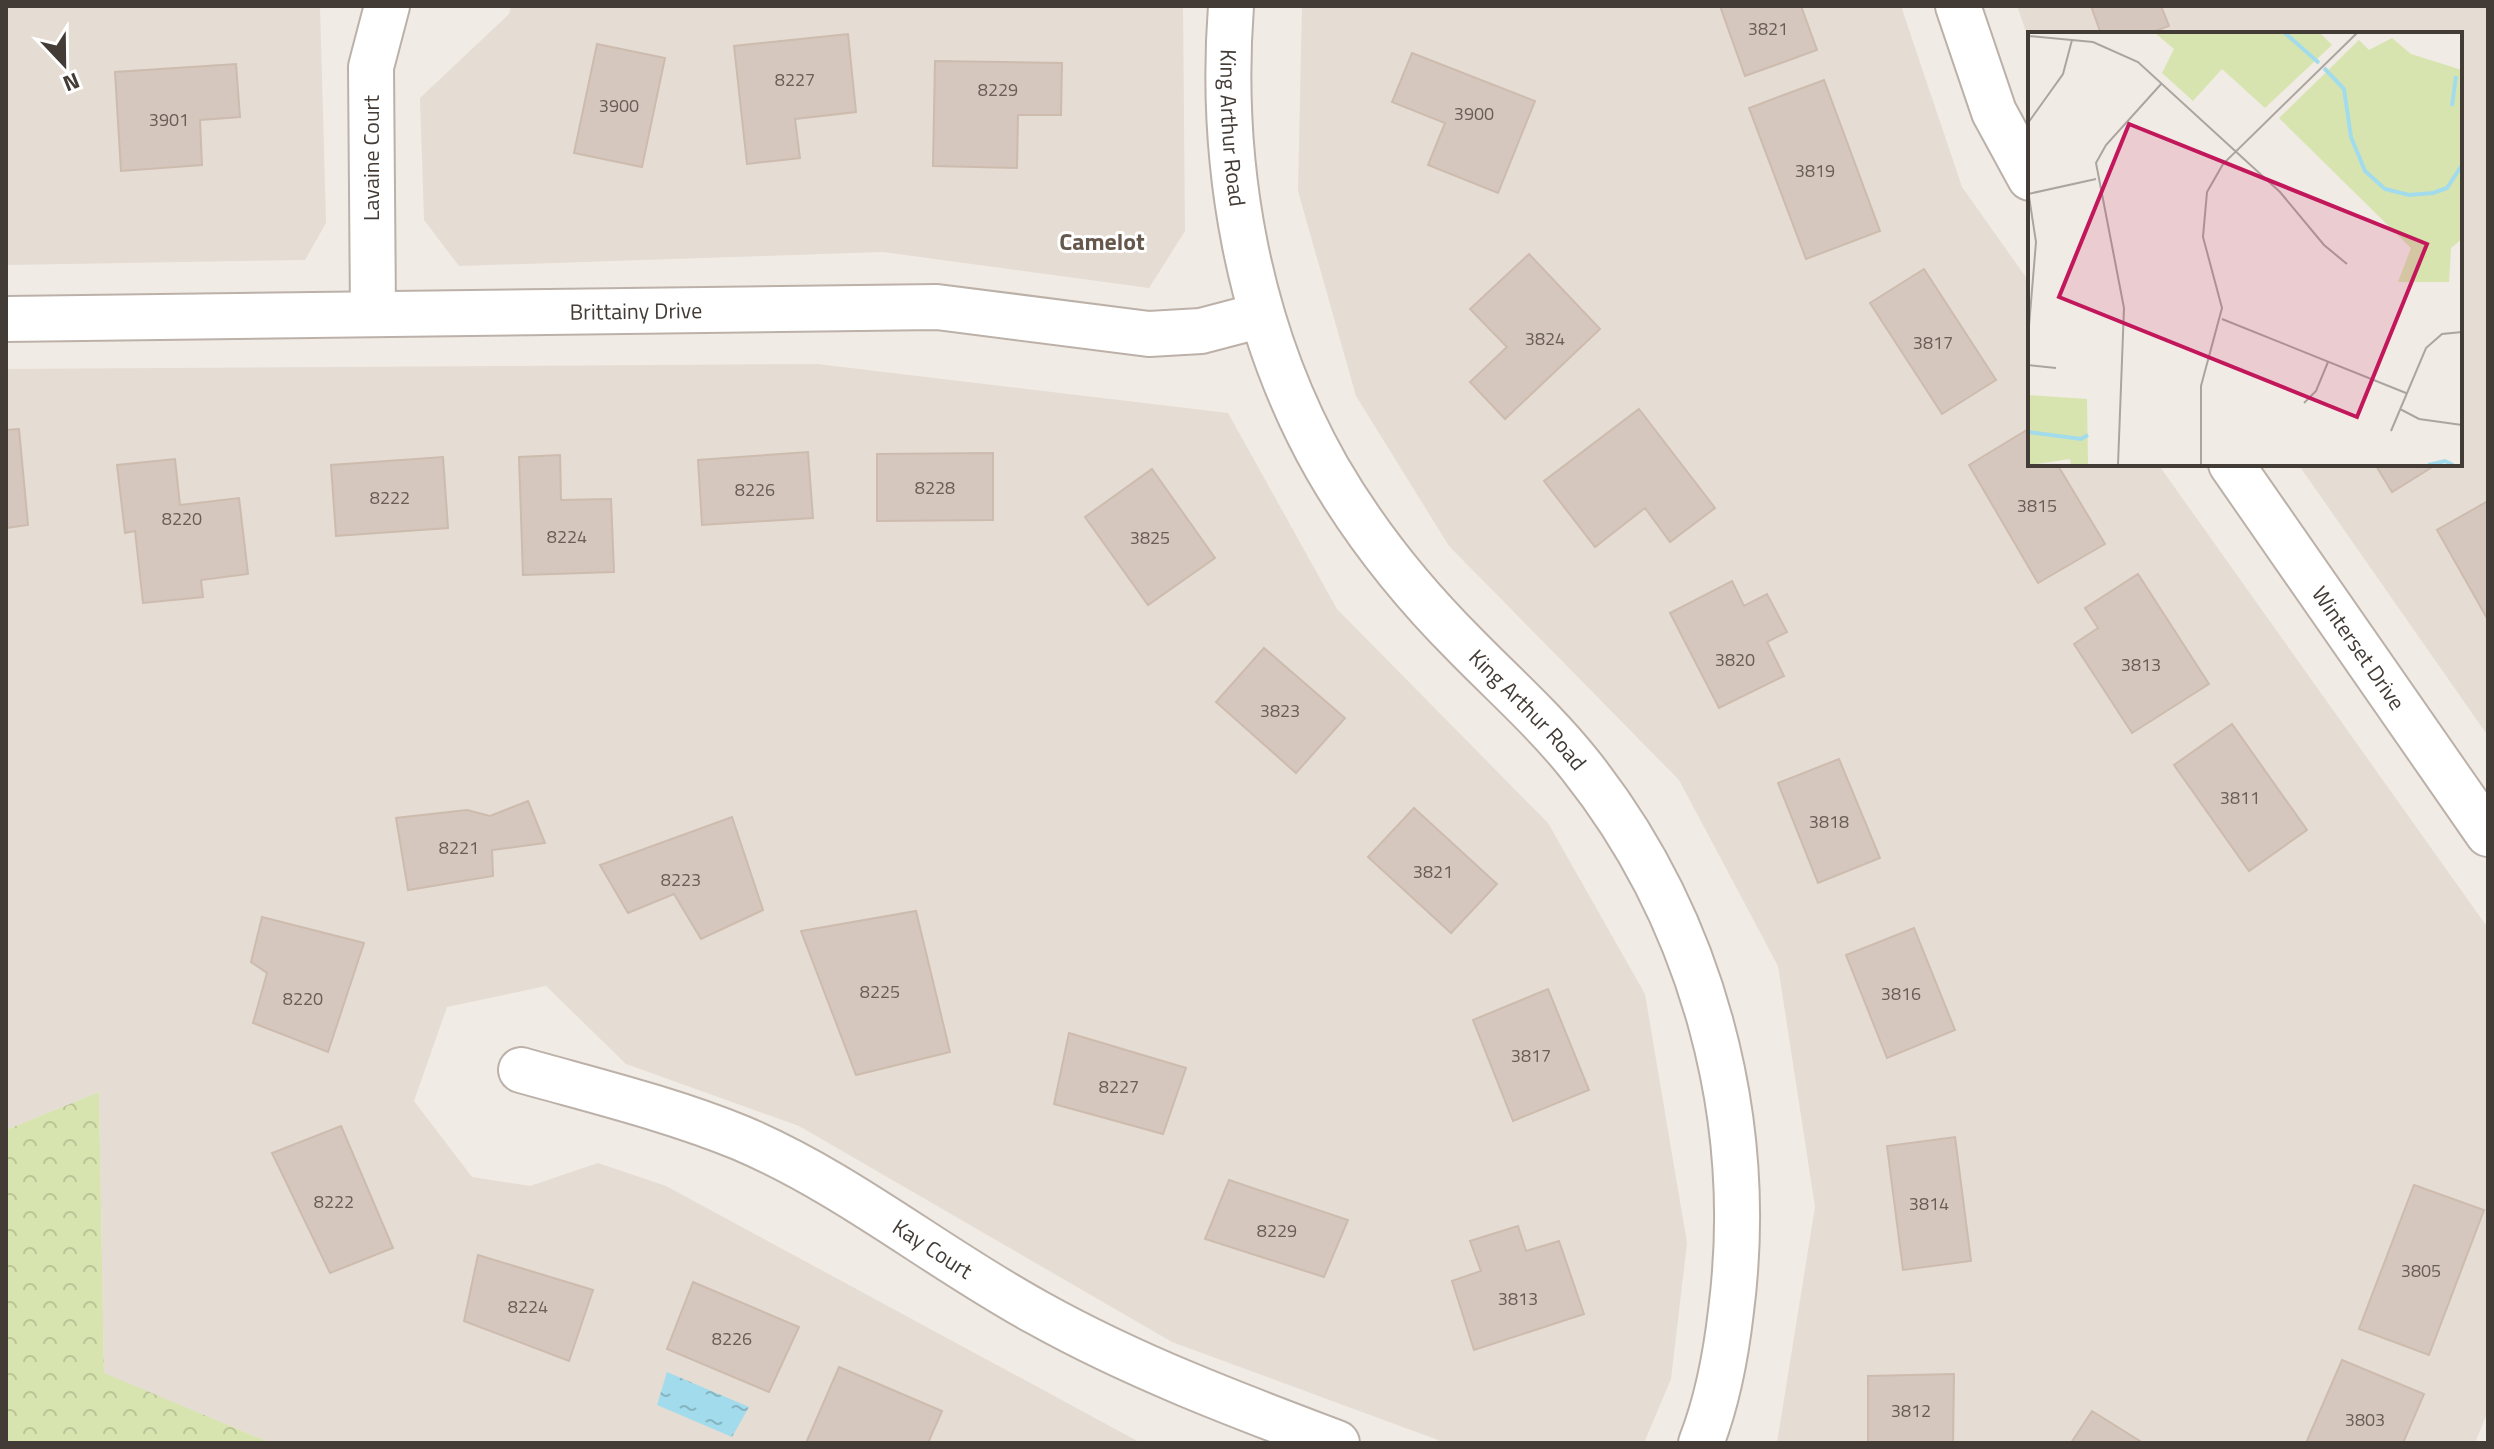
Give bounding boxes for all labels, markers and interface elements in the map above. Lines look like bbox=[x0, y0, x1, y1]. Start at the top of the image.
house number: 3821 bbox=[1748, 15, 1788, 42]
north arrow bbox=[24, 24, 104, 104]
inset map bbox=[2028, 32, 2462, 466]
street label: King Arthur Road bbox=[1211, 49, 1255, 209]
text: N bbox=[58, 64, 85, 101]
house number: 8227 bbox=[775, 66, 815, 93]
house number: 8229 bbox=[978, 76, 1018, 103]
house number: 3900 bbox=[599, 92, 639, 119]
street label: Lavaine Court bbox=[354, 95, 388, 221]
house number: 3900 bbox=[1454, 100, 1494, 127]
house number: 3901 bbox=[149, 106, 189, 133]
house number: 3819 bbox=[1795, 157, 1835, 184]
district label: Camelot bbox=[1059, 223, 1145, 259]
street label: Brittainy Drive bbox=[569, 293, 703, 329]
house number: 3824 bbox=[1525, 325, 1565, 352]
house number: 3817 bbox=[1913, 329, 1953, 356]
house number: 8228 bbox=[915, 474, 955, 501]
house number: 8226 bbox=[735, 476, 775, 503]
house number: 8222 bbox=[370, 484, 410, 511]
house number: 3815 bbox=[2017, 492, 2057, 519]
house number: 8220 bbox=[162, 505, 202, 532]
house number: 8224 bbox=[547, 523, 587, 550]
house number: 3825 bbox=[1130, 524, 1170, 551]
street label: Winterset Drive bbox=[2304, 579, 2414, 717]
street label: King Arthur Road bbox=[1461, 641, 1595, 778]
house number: 3820 bbox=[1715, 646, 1755, 673]
house number: 3813 bbox=[2121, 651, 2161, 678]
house number: 3823 bbox=[1260, 697, 1300, 724]
house number: 3811 bbox=[2220, 784, 2260, 811]
house number: 3818 bbox=[1809, 808, 1849, 835]
house number: 8221 bbox=[439, 834, 479, 861]
house number: 3821 bbox=[1413, 858, 1453, 885]
house number: 8223 bbox=[661, 866, 701, 893]
house number: 8225 bbox=[860, 978, 900, 1005]
house number: 3816 bbox=[1881, 980, 1921, 1007]
house number: 8220 bbox=[283, 985, 323, 1012]
house number: 3817 bbox=[1511, 1042, 1551, 1069]
house number: 8227 bbox=[1099, 1073, 1139, 1100]
house number: 8222 bbox=[314, 1188, 354, 1215]
house number: 3814 bbox=[1909, 1190, 1949, 1217]
street label: Kay Court bbox=[886, 1210, 980, 1287]
house number: 8229 bbox=[1257, 1217, 1297, 1244]
house number: 3805 bbox=[2401, 1257, 2441, 1284]
house number: 3813 bbox=[1498, 1285, 1538, 1312]
house number: 8224 bbox=[508, 1293, 548, 1320]
house number: 8226 bbox=[712, 1325, 752, 1352]
house number: 3812 bbox=[1891, 1397, 1931, 1424]
house number: 3803 bbox=[2345, 1406, 2385, 1433]

